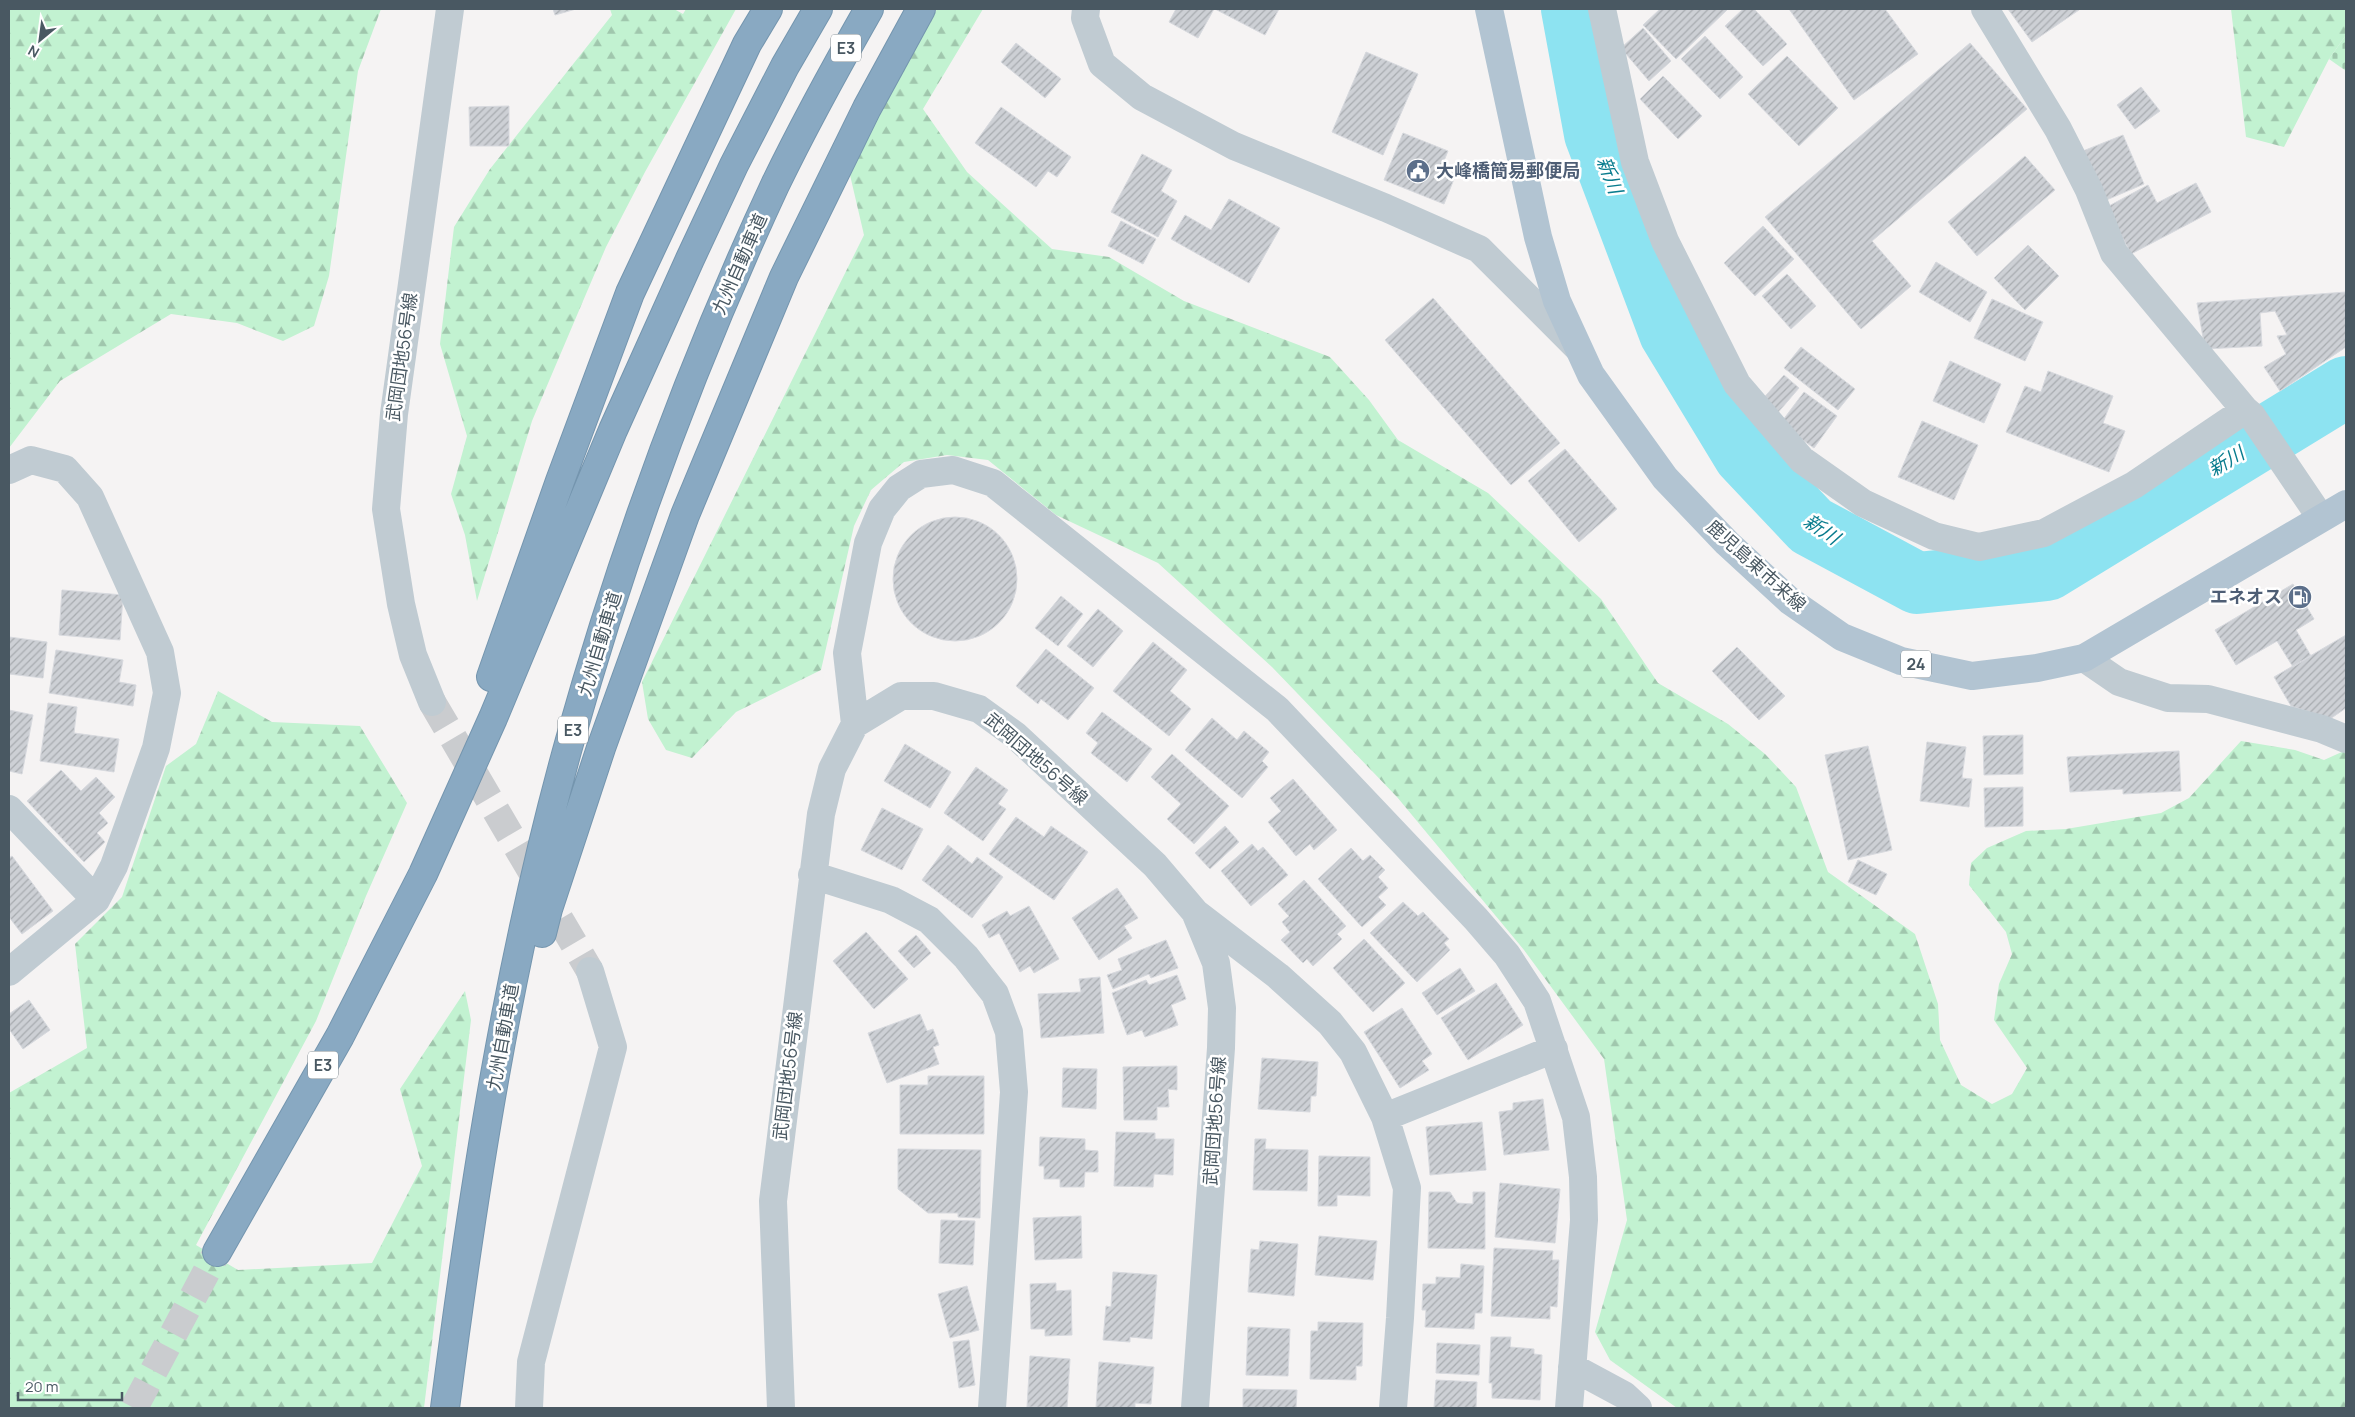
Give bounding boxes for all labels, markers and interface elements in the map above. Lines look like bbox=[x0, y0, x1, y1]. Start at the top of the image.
north arrow bbox=[15, 15, 65, 65]
road number: E3 bbox=[831, 34, 861, 62]
text: N bbox=[24, 41, 42, 63]
water label: 新川 bbox=[1591, 153, 1630, 199]
public building icon: 大峰橋簡易郵便局 bbox=[1405, 158, 1431, 184]
place label: 大峰橋簡易郵便局 bbox=[1436, 158, 1580, 182]
street label: 九州自動車道 bbox=[706, 209, 772, 318]
street label: 武岡団地56号線 bbox=[380, 291, 422, 423]
water label: 新川 bbox=[2203, 439, 2251, 482]
water label: 新川 bbox=[1799, 508, 1847, 552]
street label: 鹿児島東市来線 bbox=[1702, 514, 1812, 616]
place label: エネオス bbox=[2210, 584, 2282, 608]
fuel station icon: エネオス bbox=[2287, 584, 2313, 610]
street label: 九州自動車道 bbox=[572, 589, 626, 699]
road number: 24 bbox=[1901, 651, 1931, 678]
street label: 武岡団地56号線 bbox=[980, 707, 1093, 810]
road number: E3 bbox=[558, 716, 588, 744]
street label: 九州自動車道 bbox=[481, 982, 523, 1092]
street label: 武岡団地56号線 bbox=[767, 1010, 807, 1142]
road number: E3 bbox=[308, 1052, 338, 1078]
street label: 武岡団地56号線 bbox=[1198, 1055, 1230, 1186]
scale bar bbox=[18, 1370, 121, 1402]
text: 20 m bbox=[25, 1376, 58, 1397]

